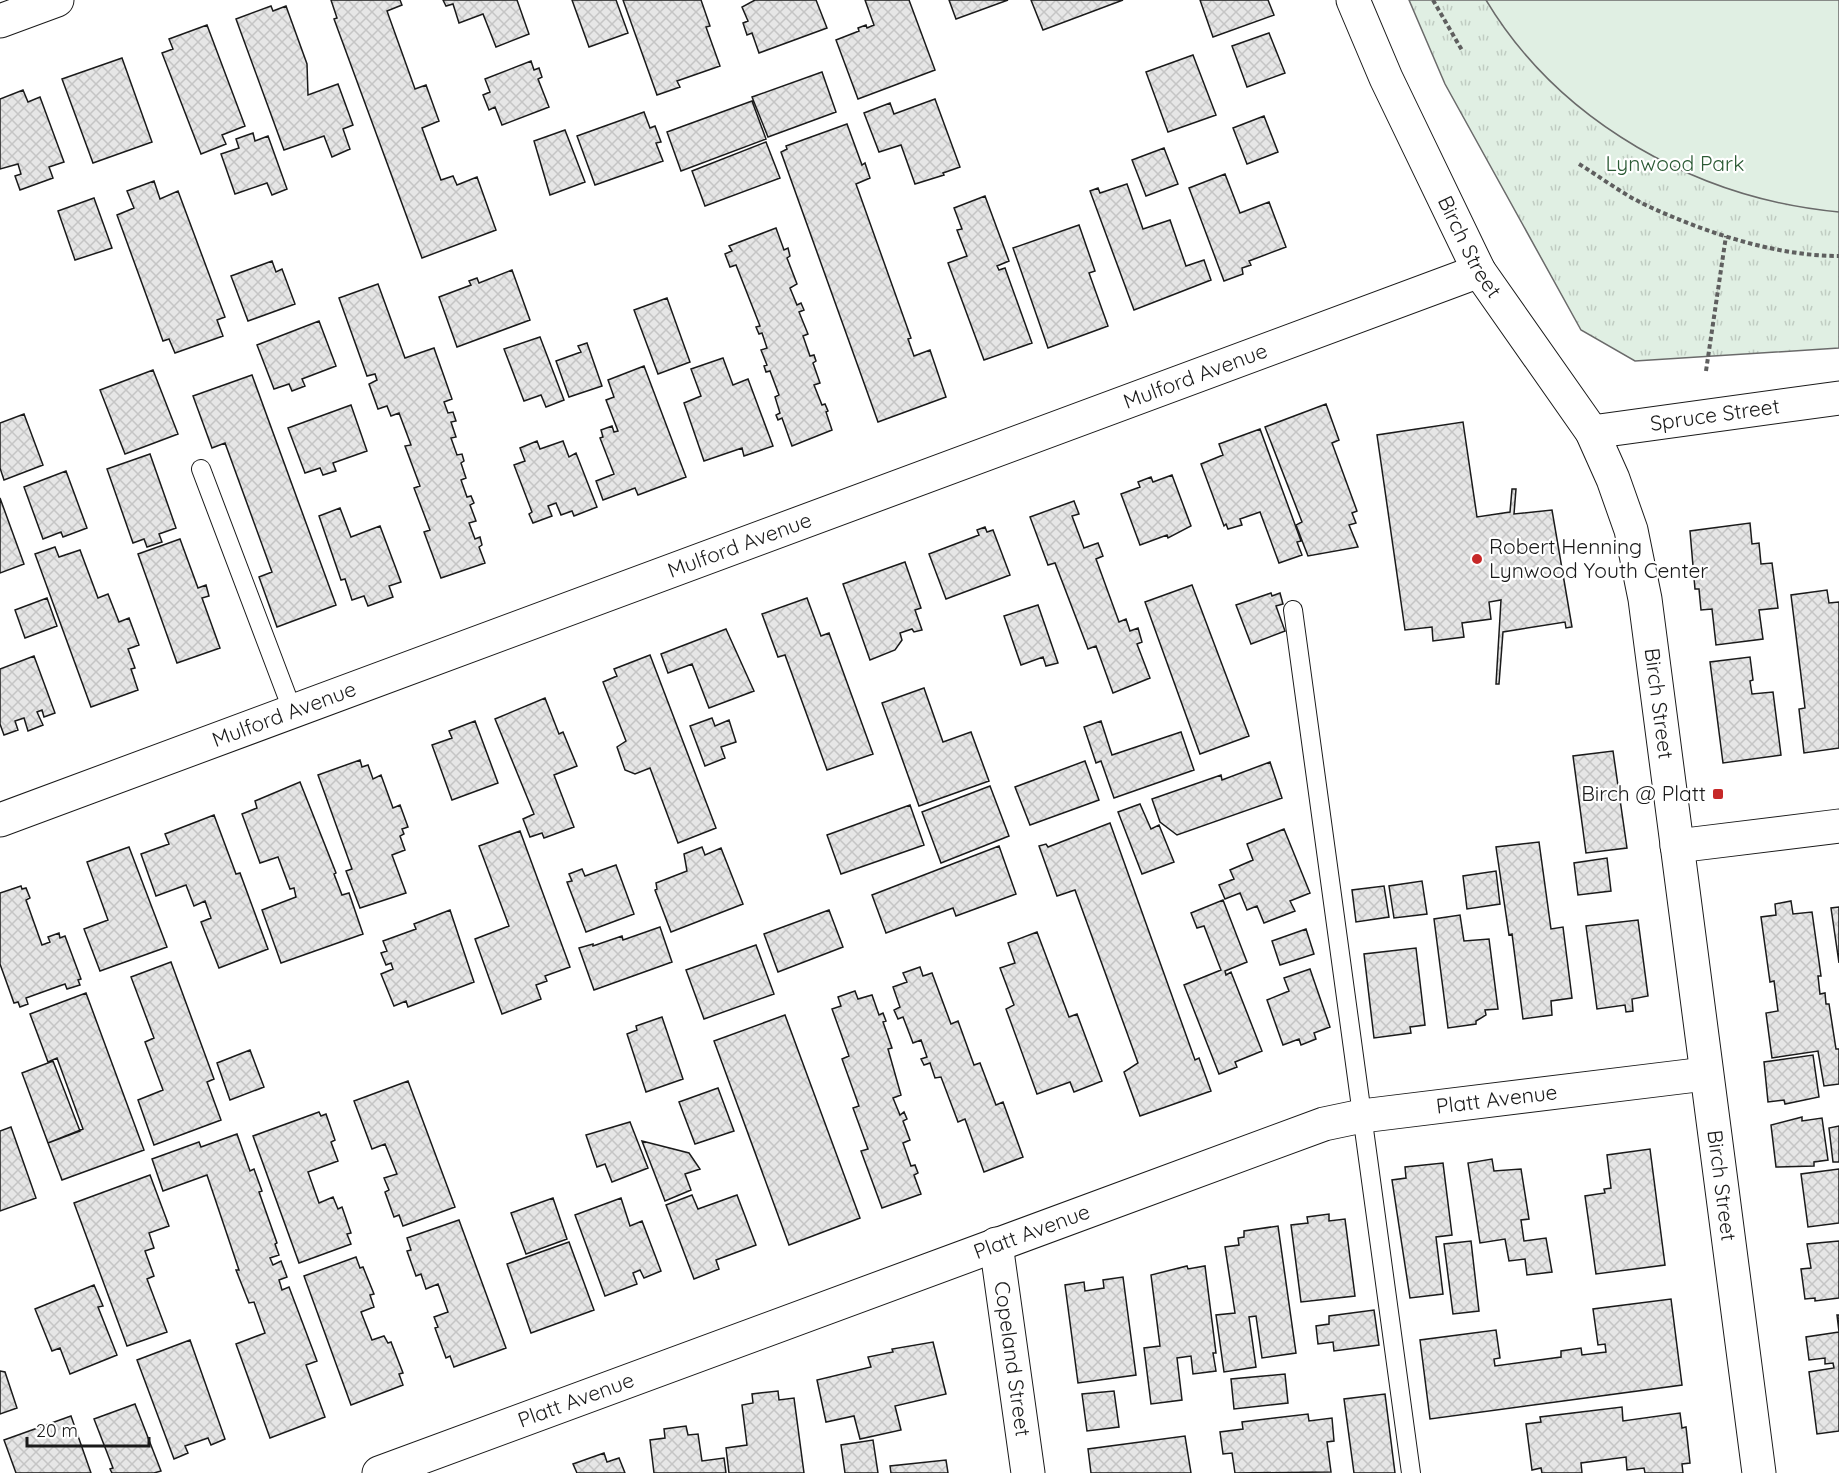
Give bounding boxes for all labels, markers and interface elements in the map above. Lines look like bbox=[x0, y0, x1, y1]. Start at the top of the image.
park label: Lynwood Park bbox=[1606, 150, 1744, 176]
street label: Birch Street bbox=[1433, 191, 1508, 302]
street label: Mulford Avenue bbox=[1119, 337, 1271, 414]
street label: Spruce Street bbox=[1648, 392, 1781, 436]
street label: Mulford Avenue bbox=[664, 506, 815, 583]
place label: Robert Henning Lynwood Youth Center bbox=[1489, 533, 1708, 583]
marker: Robert Henning Lynwood Youth Center bbox=[1470, 552, 1484, 566]
street label: Birch Street bbox=[1640, 646, 1680, 760]
street label: Mulford Avenue bbox=[208, 675, 359, 752]
place label: Birch @ Platt bbox=[1581, 780, 1706, 806]
marker: Birch @ Platt bbox=[1711, 787, 1725, 801]
street label: Platt Avenue bbox=[1435, 1078, 1559, 1119]
street label: Birch Street bbox=[1702, 1128, 1743, 1242]
street label: Platt Avenue bbox=[970, 1198, 1093, 1264]
street label: Copeland Street bbox=[989, 1279, 1037, 1438]
street label: Platt Avenue bbox=[514, 1366, 637, 1433]
scale bar bbox=[27, 1410, 148, 1448]
text: 20 m bbox=[36, 1419, 78, 1442]

